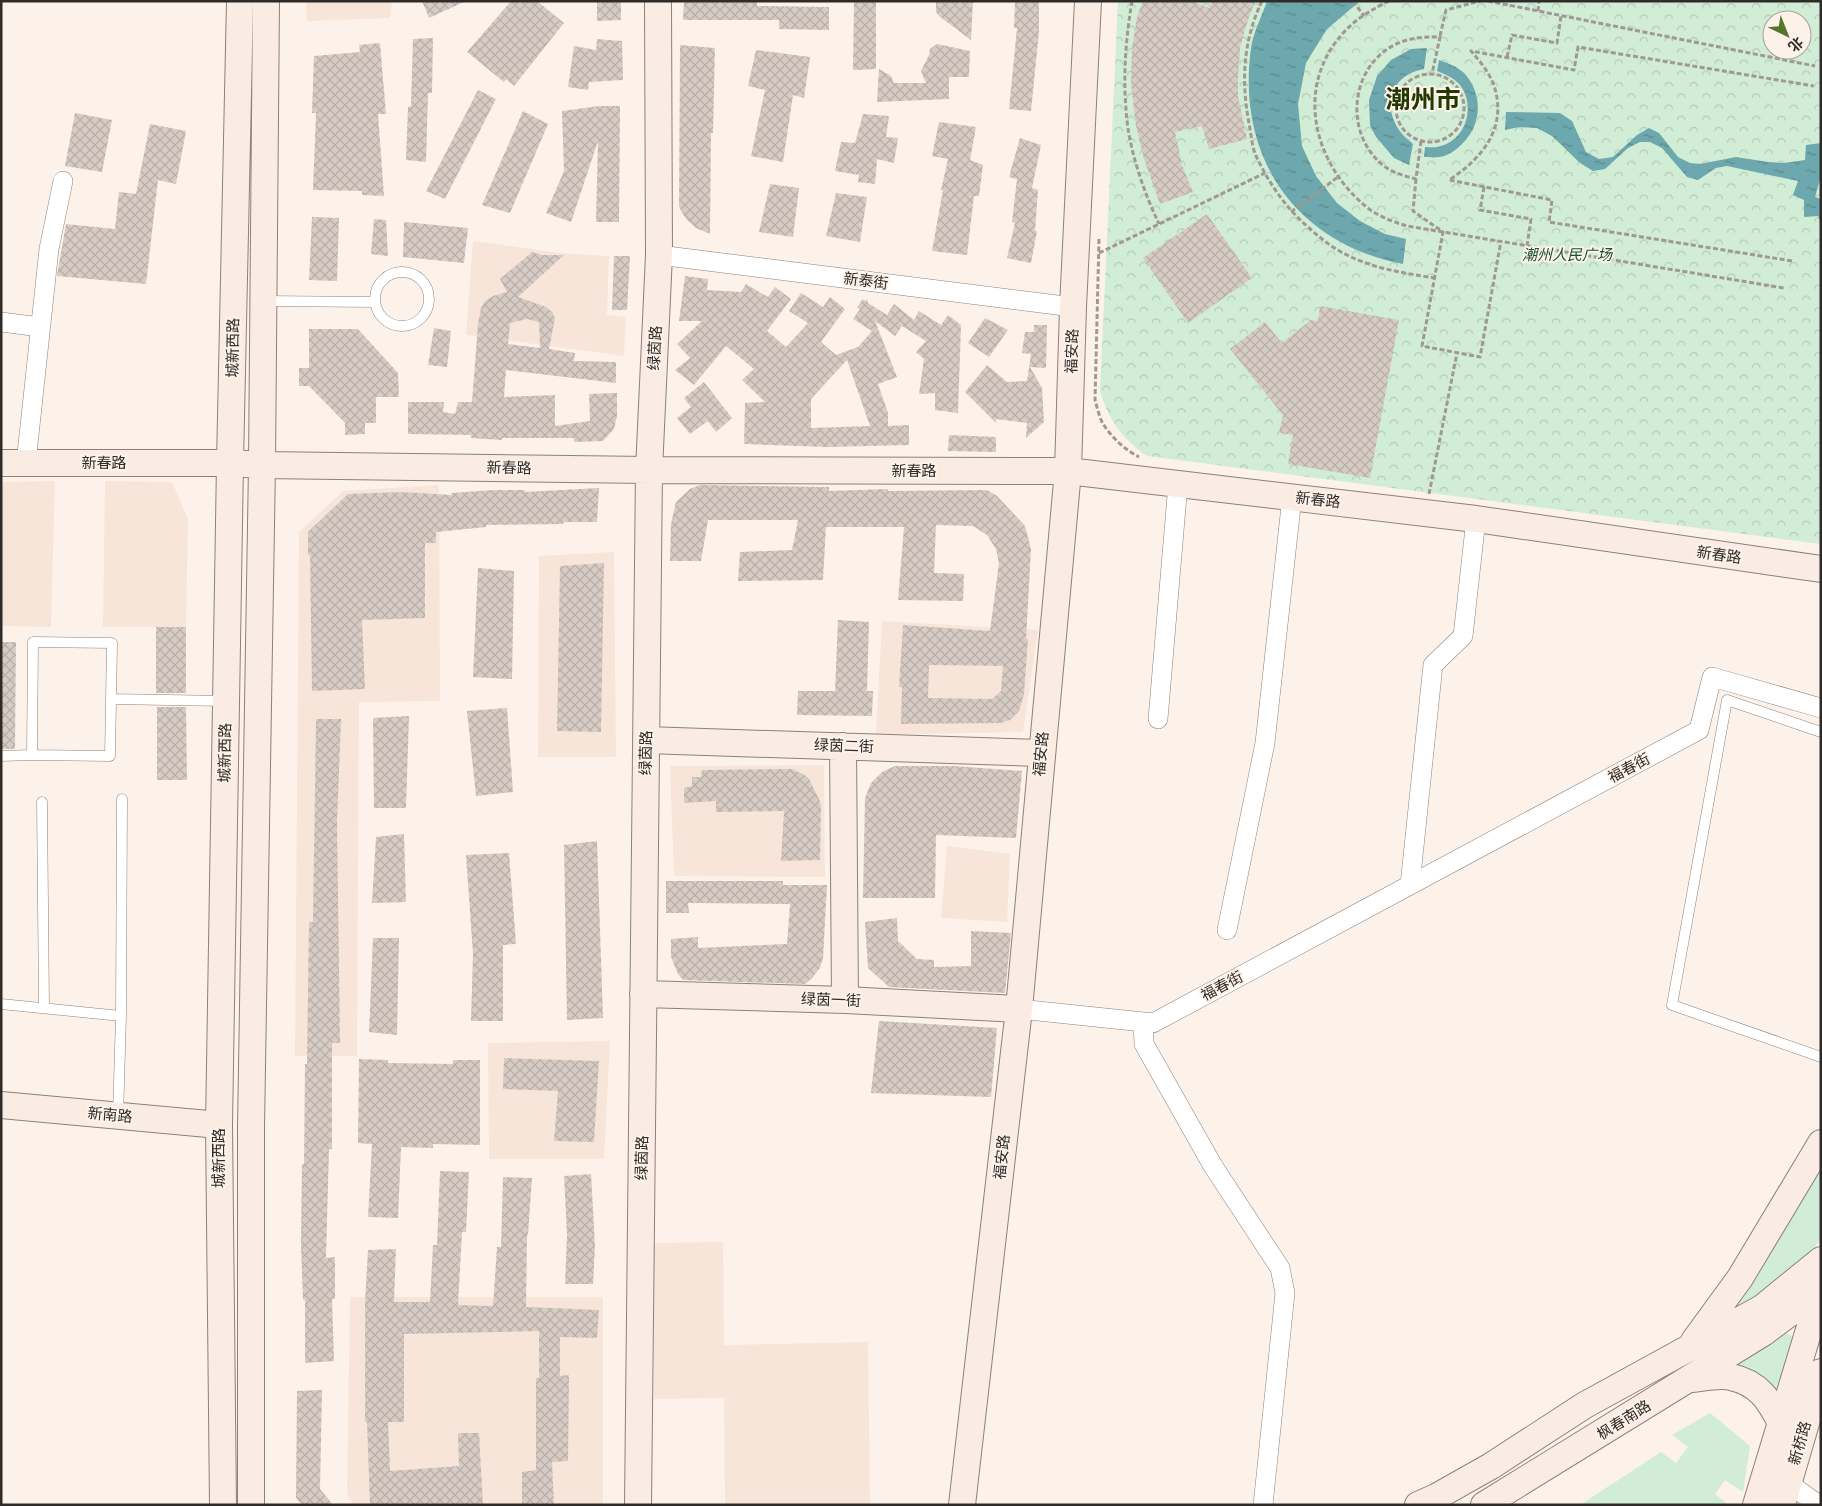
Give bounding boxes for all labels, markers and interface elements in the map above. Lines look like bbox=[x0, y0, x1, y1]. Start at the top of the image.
north arrow bbox=[1762, 10, 1812, 60]
text: 北 bbox=[1785, 34, 1806, 55]
district label: 潮州市 bbox=[1385, 86, 1461, 113]
park label: 潮州人民广场 bbox=[1522, 247, 1614, 263]
street label: 新泰街 bbox=[843, 270, 889, 292]
street label: 城新西路 bbox=[224, 318, 242, 378]
street label: 绿茵路 bbox=[646, 325, 664, 371]
street label: 福安路 bbox=[1063, 328, 1081, 374]
street label: 新春路 bbox=[81, 455, 127, 471]
street label: 新春路 bbox=[486, 460, 532, 476]
street label: 新春路 bbox=[891, 463, 937, 479]
street label: 新春路 bbox=[1295, 490, 1341, 510]
street label: 新春路 bbox=[1696, 544, 1742, 566]
street label: 城新西路 bbox=[216, 723, 234, 783]
street label: 绿茵路 bbox=[638, 730, 654, 776]
street label: 福安路 bbox=[1031, 731, 1051, 777]
street label: 绿茵二街 bbox=[814, 737, 874, 755]
street label: 福春街 bbox=[1605, 750, 1653, 786]
street label: 福春街 bbox=[1198, 968, 1246, 1004]
street label: 绿茵一街 bbox=[801, 991, 861, 1009]
street label: 新南路 bbox=[87, 1105, 133, 1125]
street label: 城新西路 bbox=[211, 1128, 227, 1188]
street label: 福安路 bbox=[992, 1134, 1012, 1180]
street label: 绿茵路 bbox=[634, 1135, 650, 1181]
street label: 枫春南路 bbox=[1594, 1397, 1654, 1443]
street label: 新桥路 bbox=[1786, 1419, 1814, 1467]

